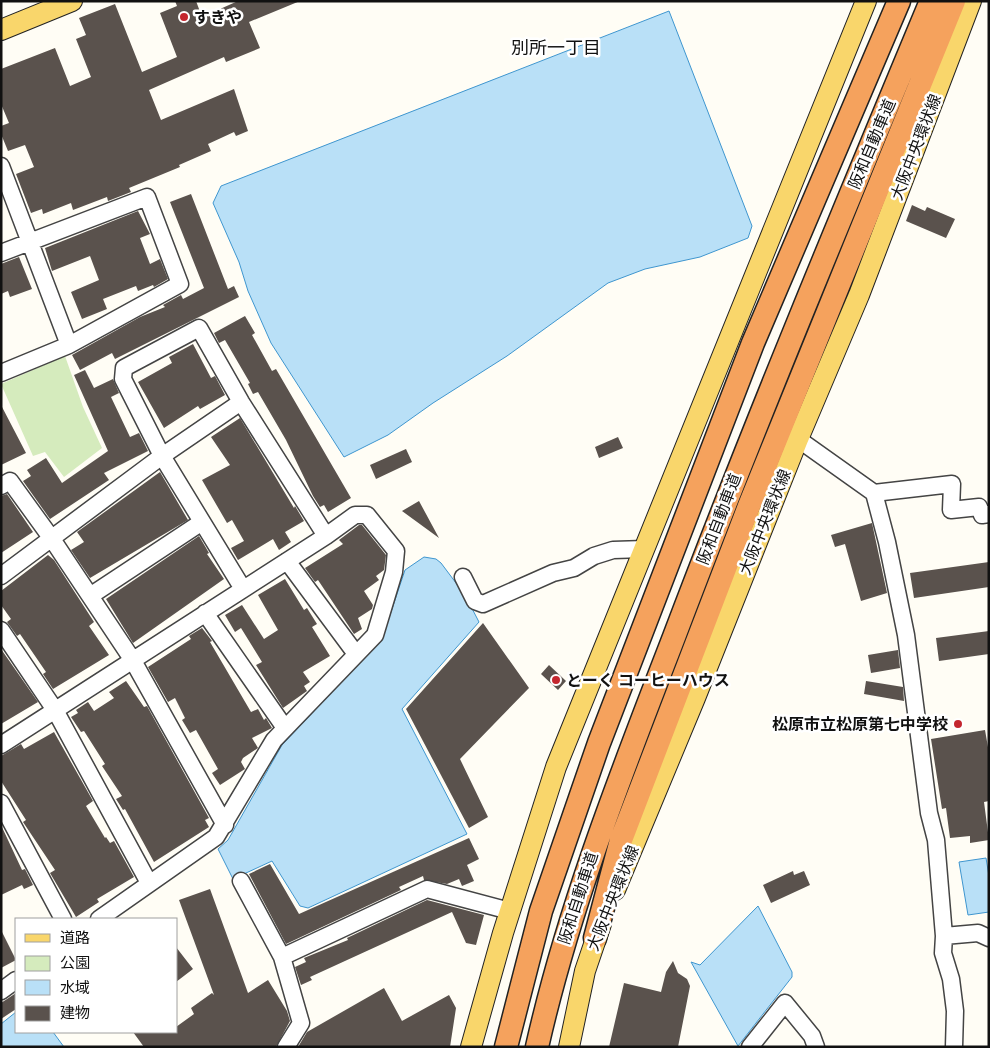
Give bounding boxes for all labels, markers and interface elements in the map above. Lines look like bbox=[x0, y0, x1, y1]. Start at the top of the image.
place label: すきや bbox=[194, 8, 242, 27]
marker: すきや bbox=[178, 11, 190, 23]
district label: 別所一丁目 bbox=[511, 37, 601, 58]
street label: 大阪中央環状線 bbox=[887, 91, 945, 203]
street label: 阪和自動車道 bbox=[844, 96, 900, 192]
street label: 大阪中央環状線 bbox=[735, 467, 795, 577]
street label: 阪和自動車道 bbox=[693, 471, 745, 567]
place label: とーく コーヒーハウス bbox=[566, 671, 730, 690]
marker: とーく コーヒーハウス bbox=[550, 674, 562, 686]
place label: 松原市立松原第七中学校 bbox=[772, 715, 948, 734]
marker: 松原市立松原第七中学校 bbox=[952, 718, 964, 730]
street label: 大阪中央環状線 bbox=[583, 843, 643, 953]
street label: 阪和自動車道 bbox=[554, 849, 602, 947]
legend bbox=[15, 918, 178, 1033]
text: 道路 bbox=[60, 929, 90, 947]
text: 公園 bbox=[60, 954, 90, 972]
text: 水域 bbox=[60, 979, 90, 997]
text: 建物 bbox=[60, 1004, 90, 1022]

